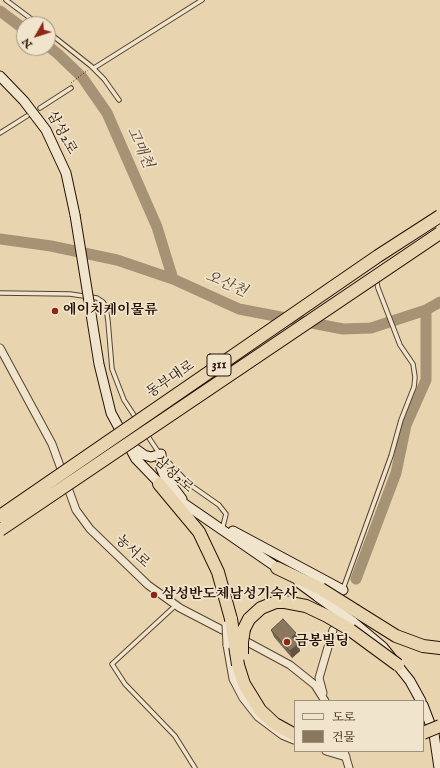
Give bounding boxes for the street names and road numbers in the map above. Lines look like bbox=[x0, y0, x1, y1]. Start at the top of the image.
street label: 삼성2로 bbox=[42, 108, 80, 158]
road number: 311 bbox=[207, 354, 231, 376]
street label: 동부대로 bbox=[144, 358, 198, 402]
street label: 삼성2로 bbox=[150, 453, 196, 497]
street label: 농서로 bbox=[111, 532, 153, 572]

